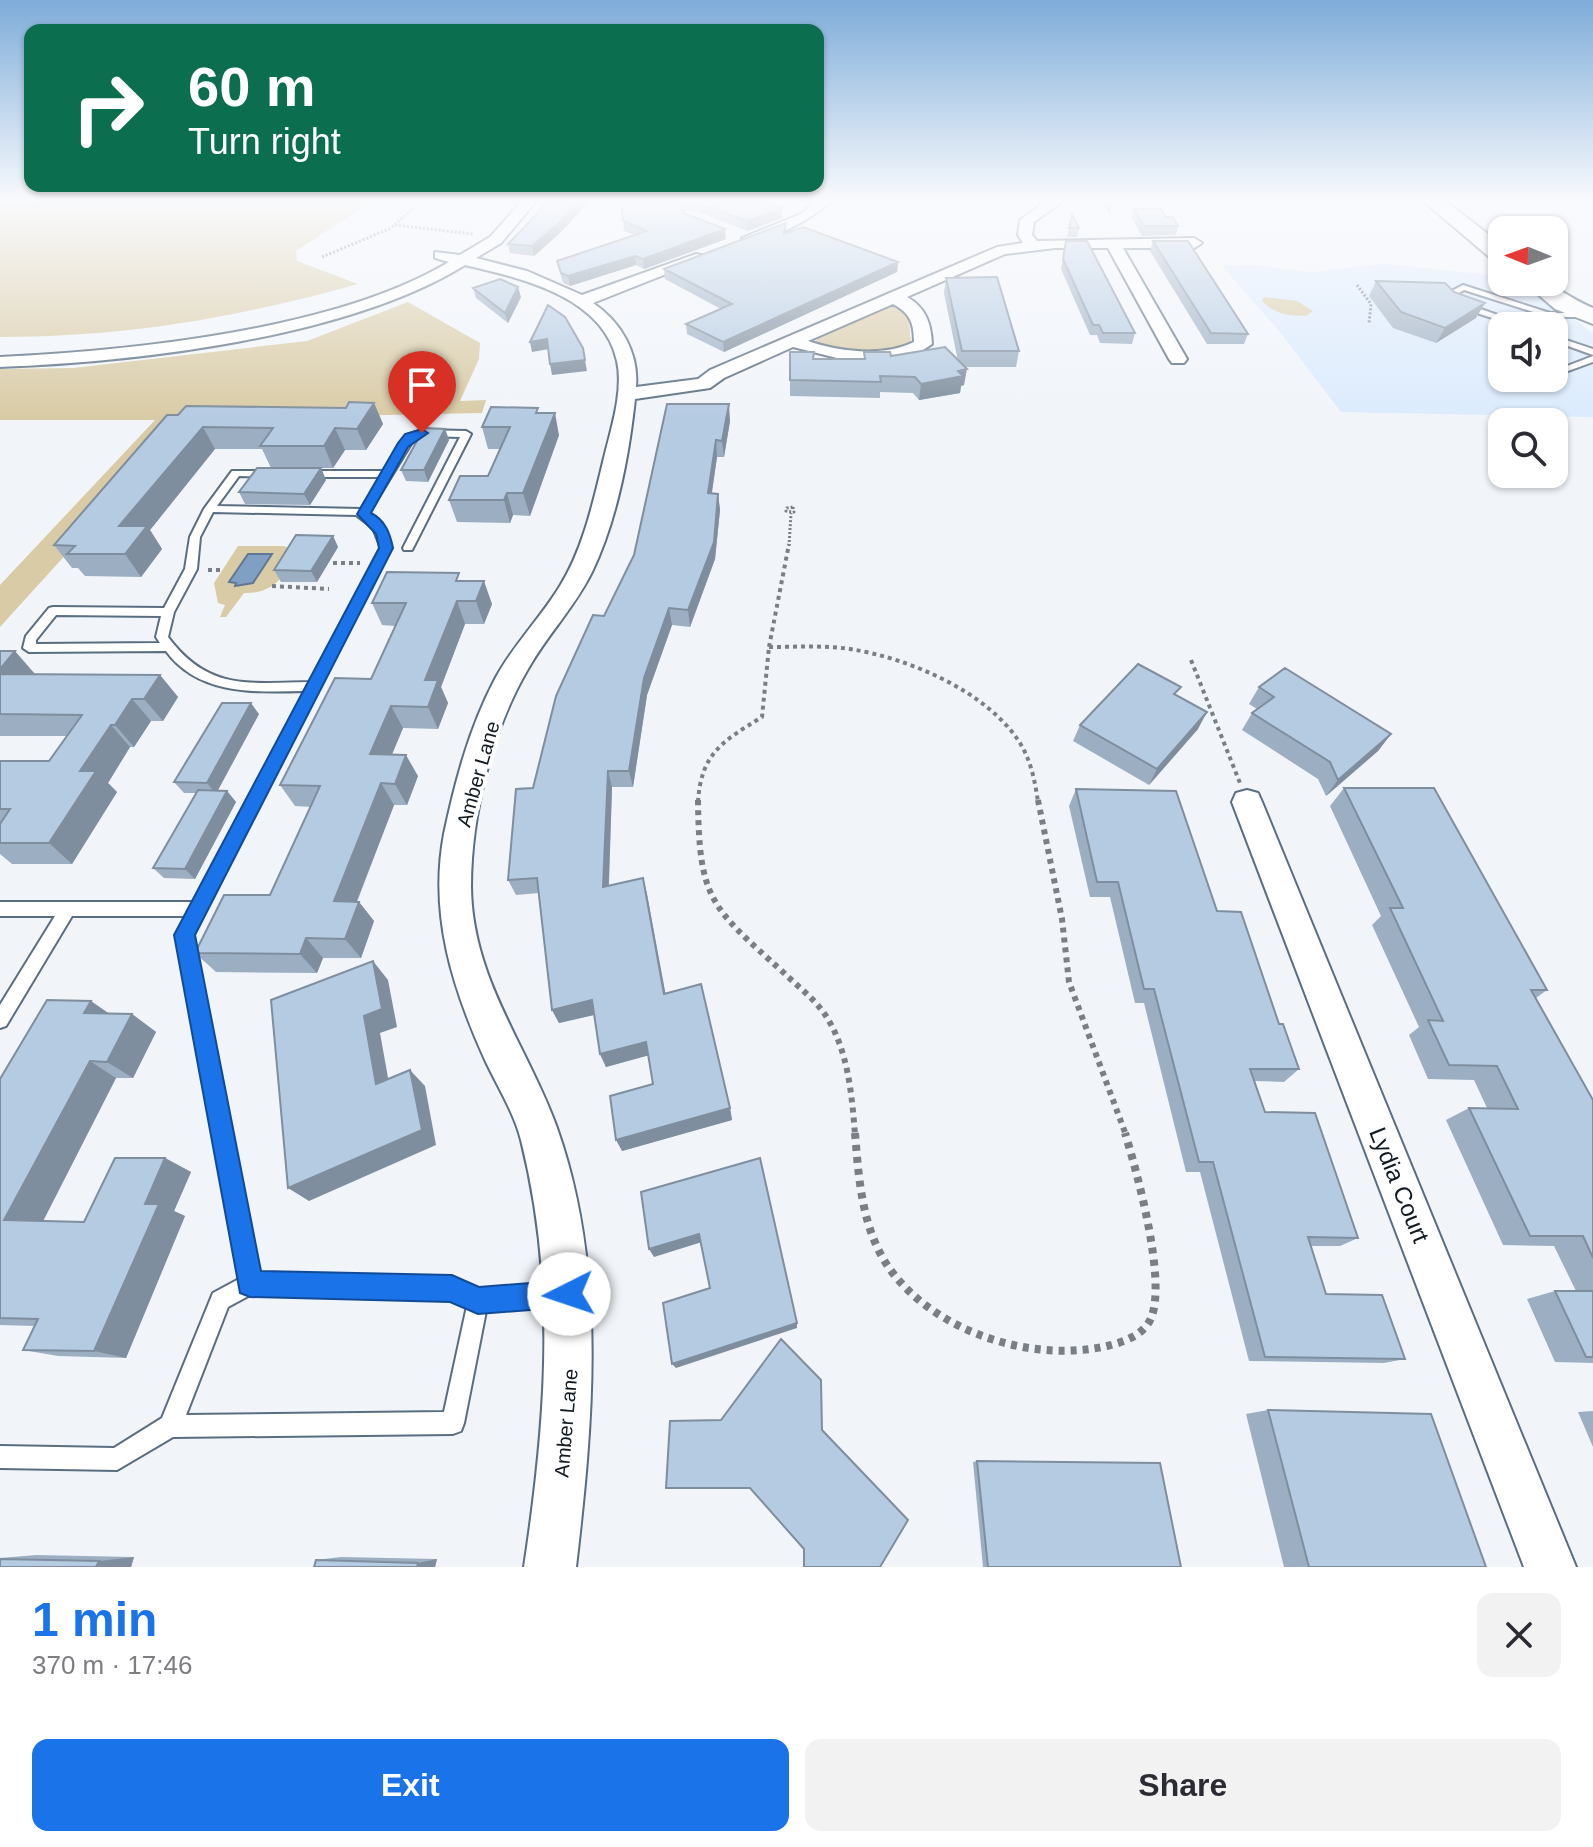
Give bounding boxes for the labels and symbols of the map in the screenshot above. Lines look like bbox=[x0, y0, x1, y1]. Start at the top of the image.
north arrow bbox=[1488, 216, 1568, 296]
pin bbox=[388, 351, 456, 433]
street label: Amber Lane bbox=[452, 719, 504, 829]
street label: Lydia Court bbox=[1364, 1123, 1435, 1247]
position arrow bbox=[527, 1252, 611, 1336]
street label: Amber Lane bbox=[550, 1368, 582, 1478]

